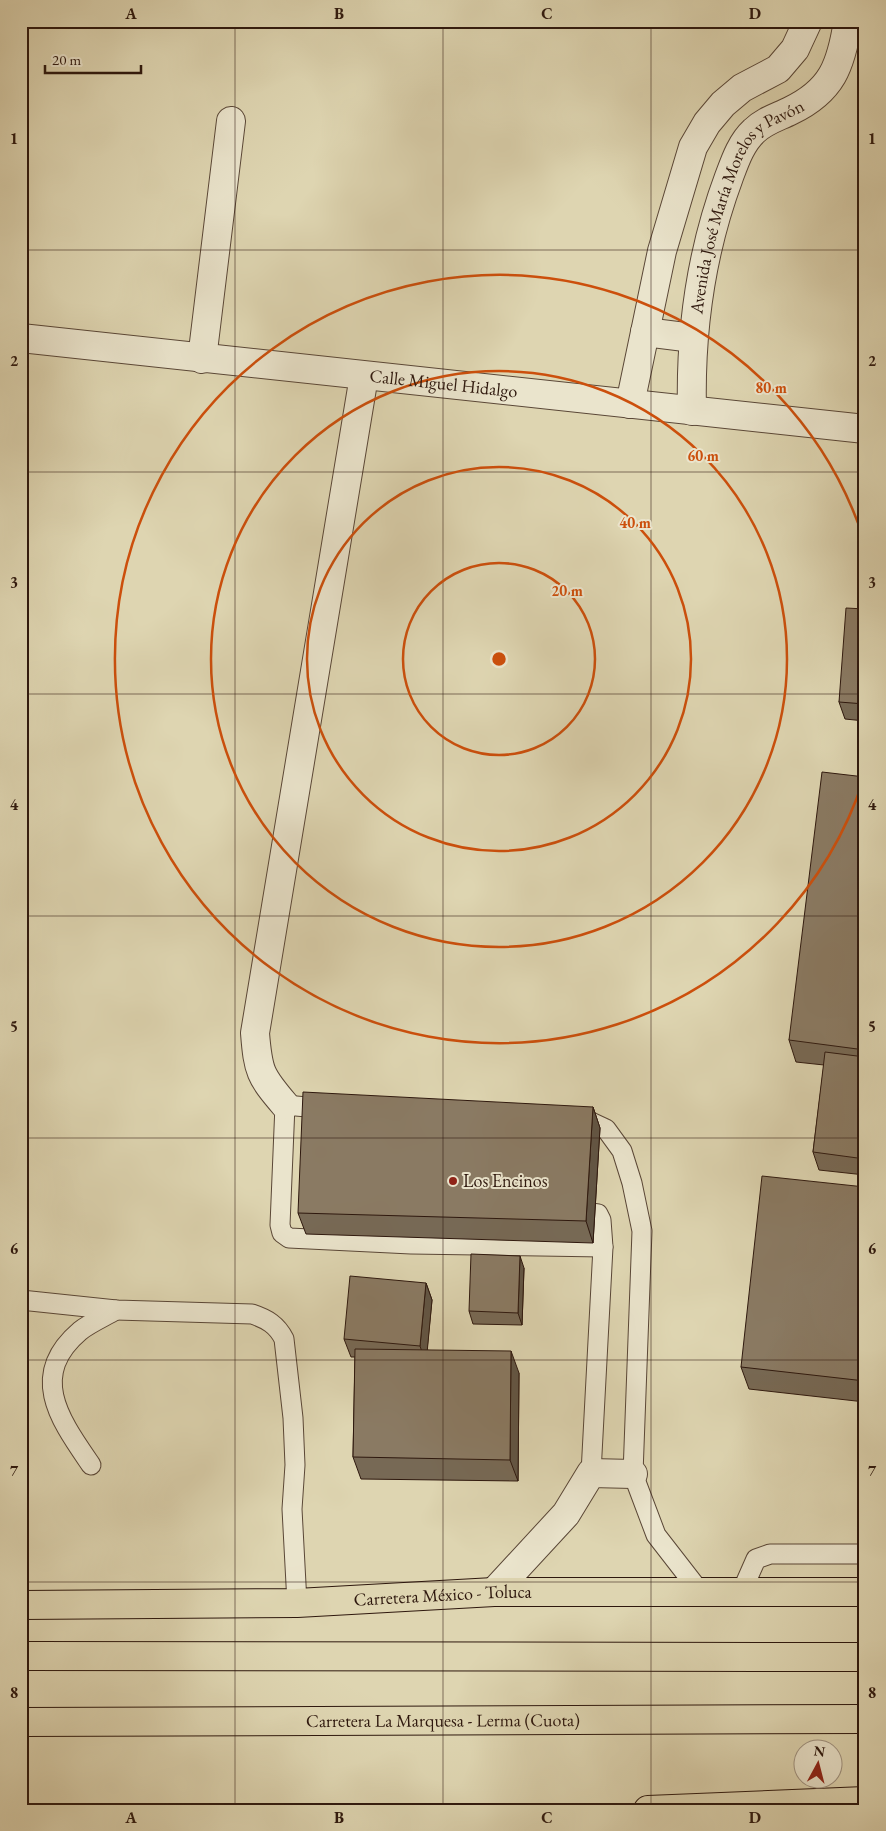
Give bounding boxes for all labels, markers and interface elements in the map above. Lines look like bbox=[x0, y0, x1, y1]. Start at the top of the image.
text: A bbox=[124, 3, 137, 24]
text: B bbox=[334, 3, 344, 24]
text: C bbox=[541, 3, 553, 24]
text: D bbox=[749, 3, 761, 24]
scale bar bbox=[45, 42, 141, 74]
text: 20 m bbox=[52, 50, 81, 69]
street label: Avenida José María Morelos y Pavón bbox=[684, 94, 808, 316]
text: 1 bbox=[10, 128, 18, 149]
text: 1 bbox=[868, 128, 876, 149]
text: 2 bbox=[10, 350, 19, 371]
text: 2 bbox=[868, 350, 877, 371]
street label: Calle Miguel Hidalgo bbox=[368, 364, 519, 402]
text: 80 m bbox=[755, 378, 787, 397]
text: 60 m bbox=[687, 446, 719, 465]
text: 40 m bbox=[619, 513, 651, 532]
text: 3 bbox=[10, 572, 18, 593]
text: 3 bbox=[868, 572, 876, 593]
text: 20 m bbox=[551, 581, 583, 600]
centre of rings bbox=[490, 650, 508, 668]
text: 4 bbox=[10, 794, 19, 815]
text: 4 bbox=[868, 794, 877, 815]
text: 5 bbox=[10, 1016, 18, 1037]
text: 5 bbox=[868, 1016, 876, 1037]
place label: Los Encinos bbox=[463, 1169, 548, 1192]
marker: Los Encinos bbox=[447, 1175, 459, 1187]
text: 6 bbox=[10, 1238, 19, 1259]
text: 6 bbox=[868, 1238, 877, 1259]
text: 7 bbox=[10, 1460, 19, 1481]
text: 7 bbox=[868, 1460, 877, 1481]
street label: Carretera México - Toluca bbox=[353, 1580, 533, 1611]
text: 8 bbox=[10, 1682, 18, 1703]
text: 8 bbox=[868, 1682, 876, 1703]
street label: Carretera La Marquesa - Lerma (Cuota) bbox=[306, 1708, 580, 1732]
north arrow bbox=[794, 1738, 844, 1788]
text: N bbox=[813, 1741, 827, 1761]
text: A bbox=[124, 1807, 137, 1828]
text: B bbox=[334, 1807, 344, 1828]
text: C bbox=[541, 1807, 553, 1828]
text: D bbox=[749, 1807, 761, 1828]

